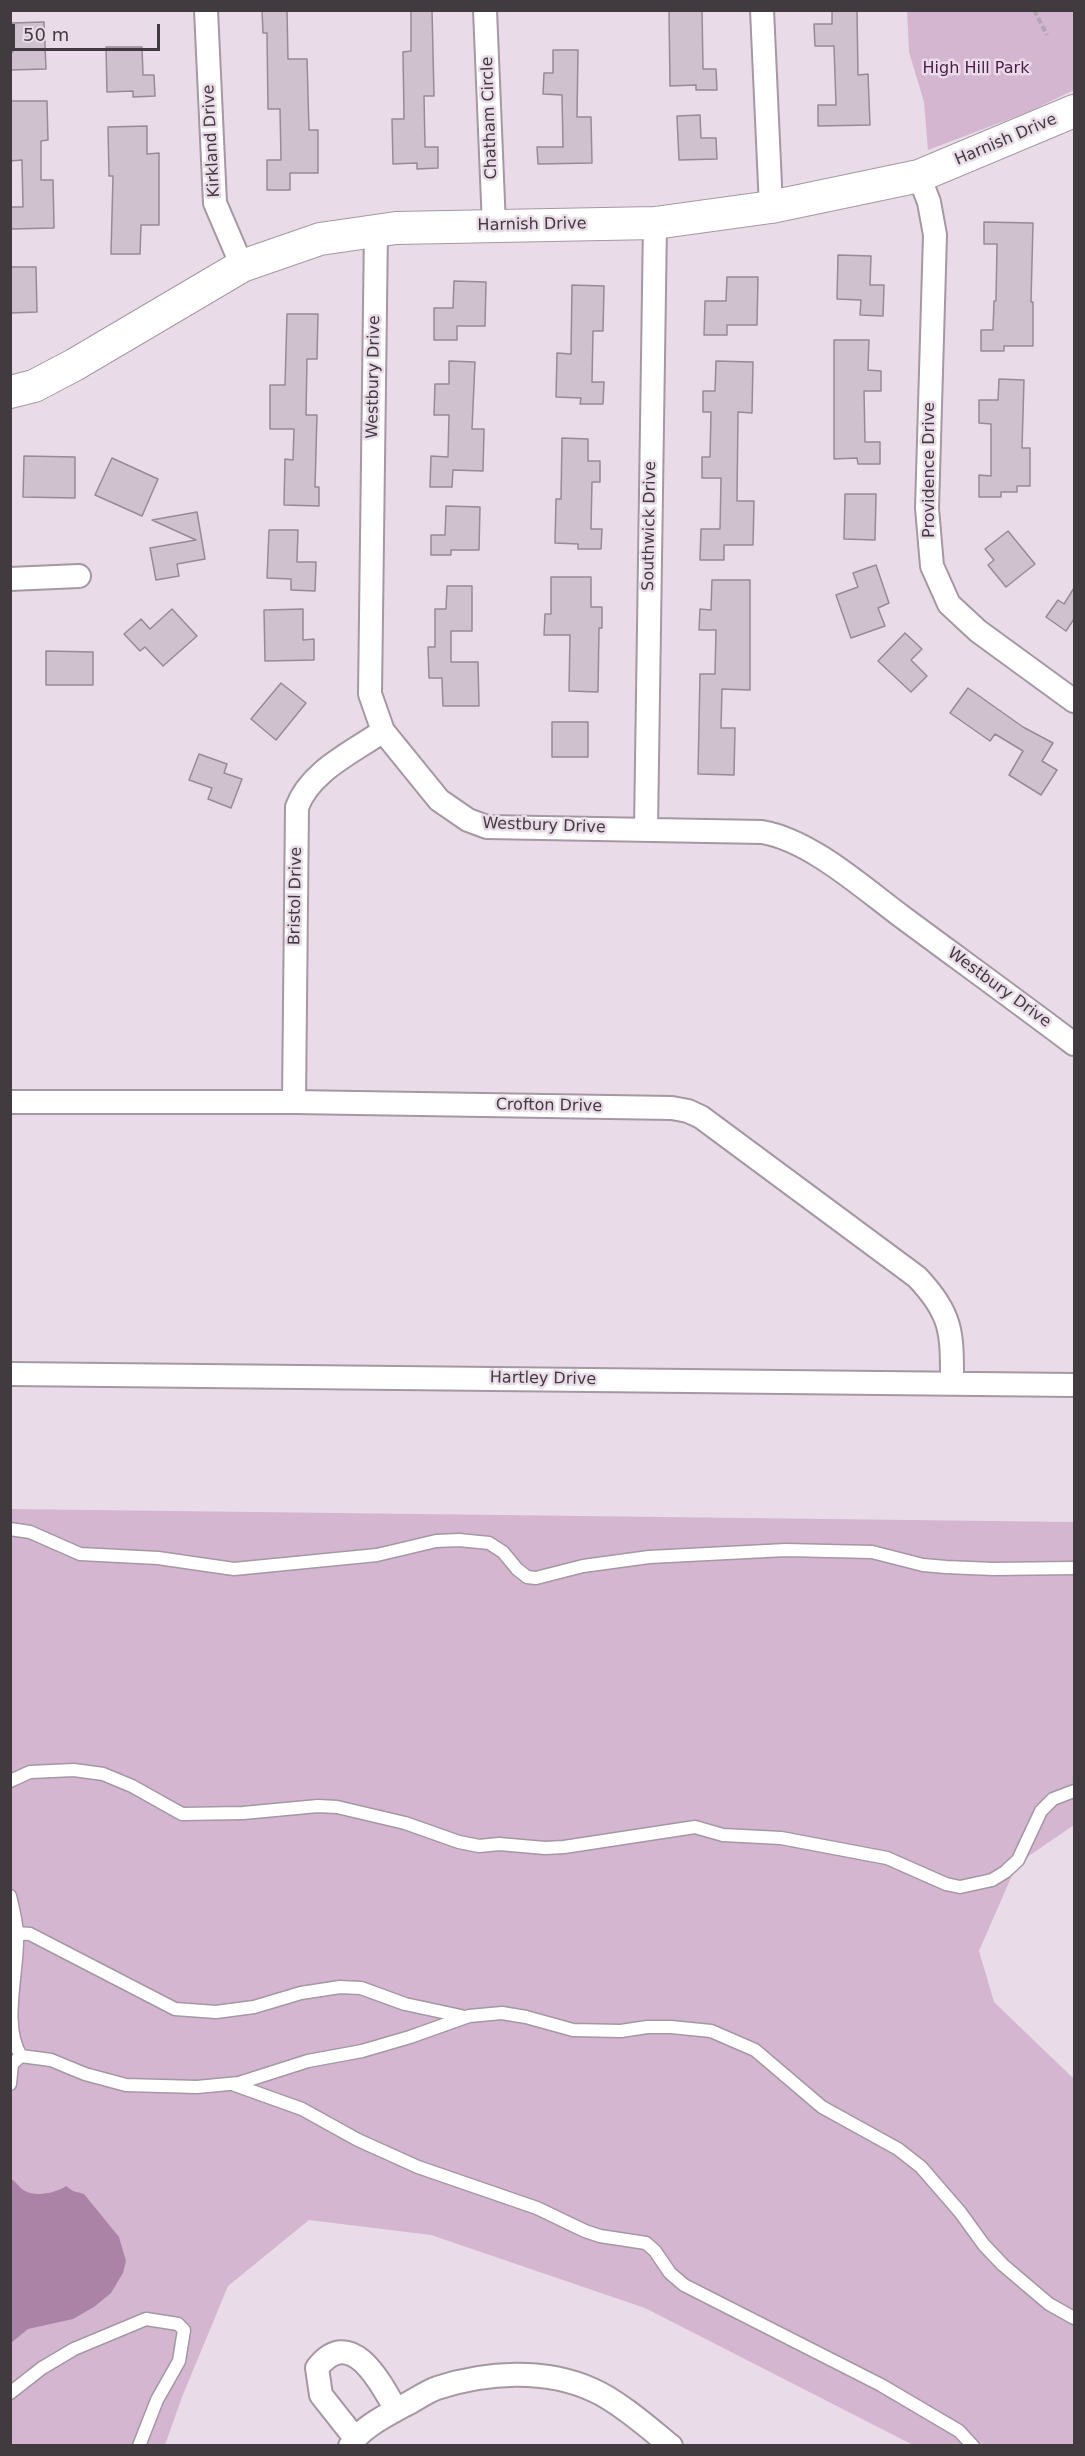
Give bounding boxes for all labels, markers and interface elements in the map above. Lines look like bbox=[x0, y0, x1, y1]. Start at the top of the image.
scale bar bbox=[15, 12, 164, 50]
text: 50 m bbox=[23, 24, 69, 45]
street label: Chatham Circle bbox=[478, 56, 502, 180]
park label: High Hill Park bbox=[923, 59, 1029, 79]
street label: Kirkland Drive bbox=[199, 84, 225, 198]
street label: Harnish Drive bbox=[952, 110, 1060, 170]
street label: Harnish Drive bbox=[477, 214, 587, 236]
street label: Westbury Drive bbox=[363, 315, 385, 439]
street label: Providence Drive bbox=[920, 402, 940, 538]
street label: Southwick Drive bbox=[639, 461, 661, 591]
street label: Westbury Drive bbox=[482, 814, 606, 838]
street label: Bristol Drive bbox=[286, 847, 306, 945]
street label: Westbury Drive bbox=[943, 944, 1055, 1032]
street label: Crofton Drive bbox=[496, 1095, 602, 1117]
street label: Hartley Drive bbox=[490, 1368, 596, 1390]

